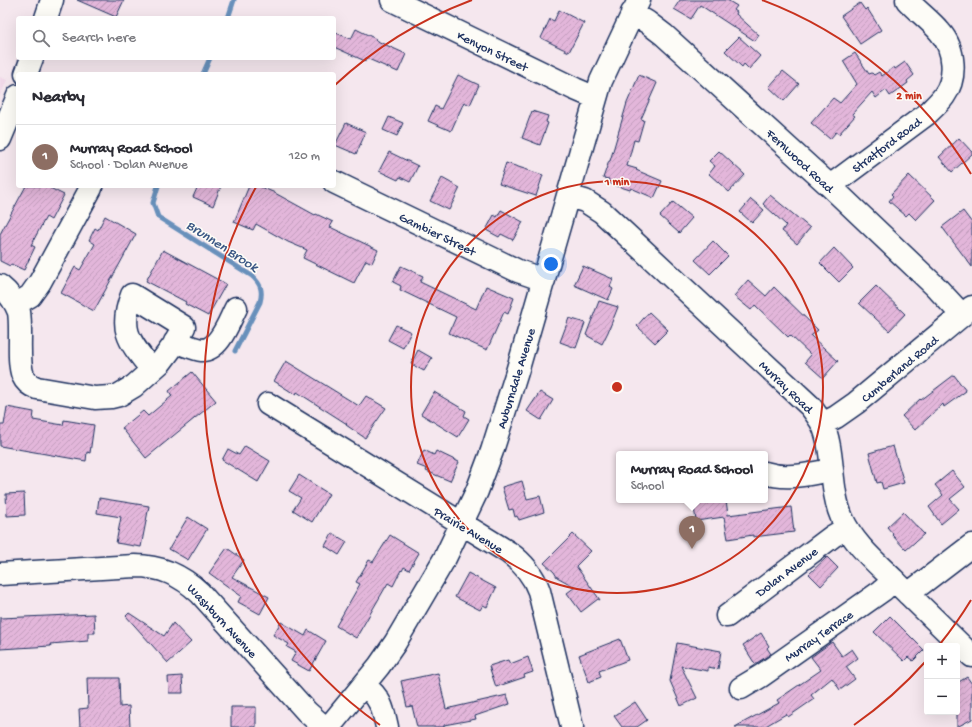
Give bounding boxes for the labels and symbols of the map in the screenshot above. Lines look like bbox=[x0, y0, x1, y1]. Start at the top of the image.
street label: Kenyon Street bbox=[454, 29, 531, 77]
text: 2 min bbox=[896, 90, 922, 104]
street label: Stratford Road bbox=[850, 114, 926, 177]
street label: Fernwood Road bbox=[762, 126, 837, 198]
text: 1 min bbox=[604, 176, 630, 190]
street label: Gambier Street bbox=[396, 210, 479, 261]
water label: Brunnen Brook bbox=[183, 218, 262, 278]
your location bbox=[541, 254, 561, 274]
street label: Auburndale Avenue bbox=[495, 326, 540, 431]
street label: Cumberland Road bbox=[859, 332, 943, 406]
street label: Murray Road bbox=[755, 358, 816, 418]
centre of rings bbox=[610, 380, 624, 394]
street label: Prairie Avenue bbox=[430, 504, 505, 558]
pin: 1 bbox=[679, 516, 705, 549]
street label: Dolan Avenue bbox=[753, 545, 822, 602]
street label: Washburn Avenue bbox=[183, 582, 260, 662]
street label: Murray Terrace bbox=[782, 608, 857, 666]

